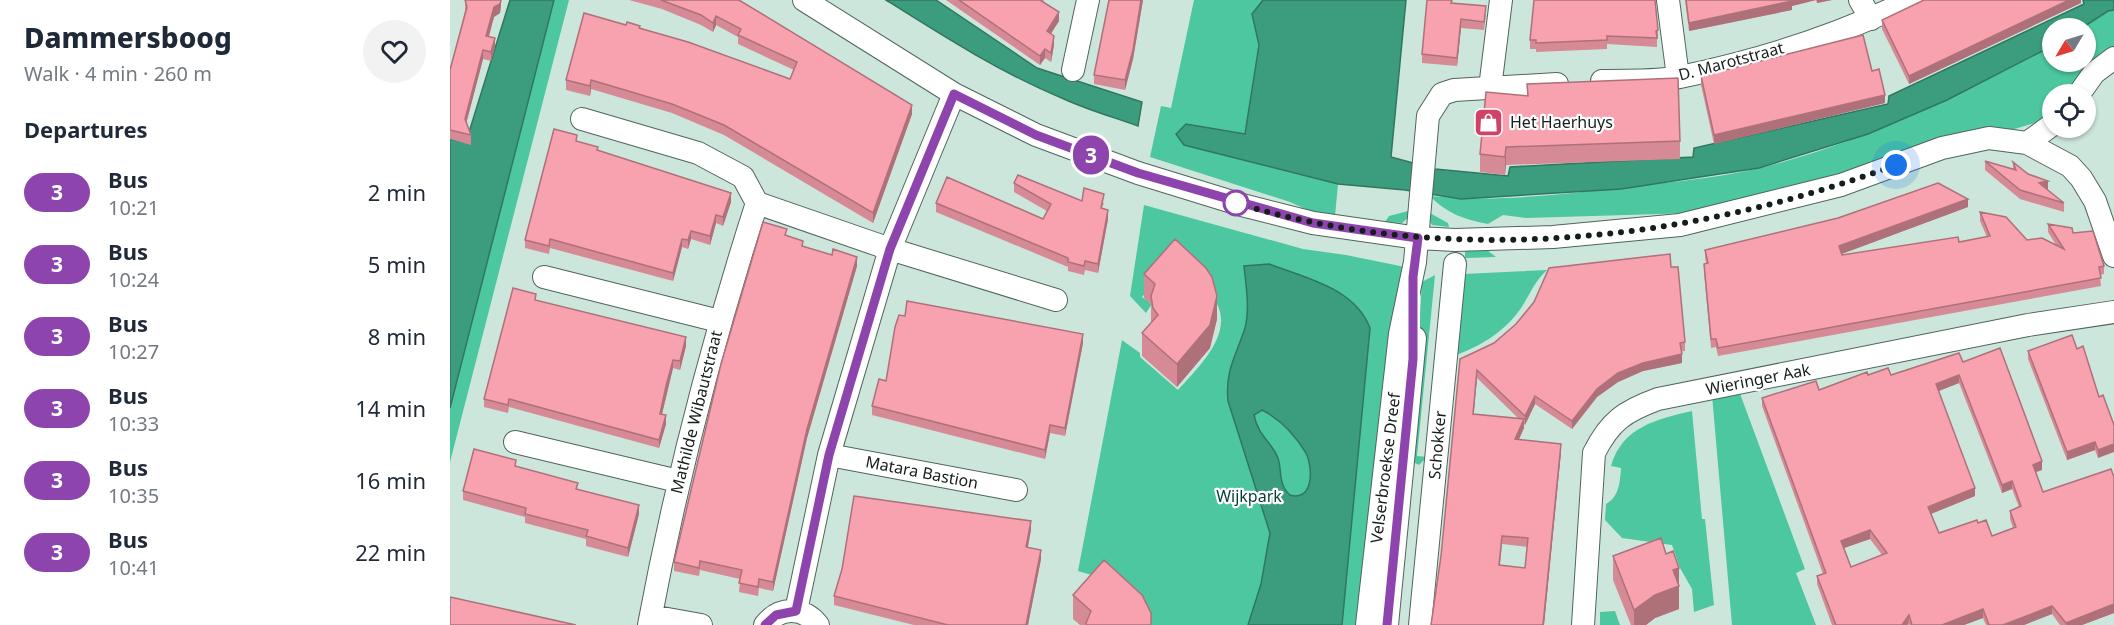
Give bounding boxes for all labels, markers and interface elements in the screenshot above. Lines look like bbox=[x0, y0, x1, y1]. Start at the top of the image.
text: Dammersboog bbox=[24, 18, 232, 56]
north arrow bbox=[2042, 18, 2096, 72]
map controls bbox=[2042, 18, 2096, 138]
button: heart bbox=[363, 20, 426, 83]
street label: D. Marotstraat bbox=[1676, 36, 1786, 86]
text: Walk · 4 min · 260 m bbox=[24, 60, 212, 87]
button: locate bbox=[2042, 84, 2096, 138]
shop icon: Het Haerhuys bbox=[1473, 106, 1505, 138]
place label: Het Haerhuys bbox=[1510, 111, 1613, 133]
text: Departures bbox=[24, 114, 148, 144]
line badge: 3 bbox=[1072, 136, 1110, 174]
text: 3 bbox=[1085, 141, 1097, 169]
your location bbox=[1881, 150, 1911, 180]
text: Bus bbox=[108, 164, 148, 194]
text: 2 min bbox=[368, 177, 426, 207]
text: 3 bbox=[51, 178, 63, 206]
unlabelled marker bbox=[1223, 190, 1249, 216]
text: 10:21 bbox=[108, 194, 159, 221]
text: Bus bbox=[108, 236, 148, 266]
text: 5 min bbox=[368, 249, 426, 279]
text: 3 bbox=[51, 250, 63, 278]
text: 10:24 bbox=[108, 266, 159, 293]
text: Bus bbox=[108, 308, 148, 338]
text: 8 min bbox=[368, 321, 426, 351]
text: 3 bbox=[51, 322, 63, 350]
street label: Mathilde Wibautstraat bbox=[665, 328, 727, 496]
text: 10:27 bbox=[108, 338, 159, 365]
street label: Wieringer Aak bbox=[1704, 358, 1813, 400]
text: Bus bbox=[108, 380, 148, 410]
street label: Velserbroekse Dreef bbox=[1365, 390, 1405, 545]
text: 14 min bbox=[355, 393, 426, 423]
text: 3 bbox=[51, 394, 63, 422]
street label: Schokker bbox=[1423, 409, 1451, 480]
text: 10:33 bbox=[108, 410, 159, 437]
street label: Matara Bastion bbox=[864, 450, 980, 494]
text: Bus bbox=[108, 452, 148, 482]
text: 16 min bbox=[355, 465, 426, 495]
text: 3 bbox=[51, 466, 63, 494]
text: 10:35 bbox=[108, 482, 159, 509]
park label: Wijkpark bbox=[1216, 485, 1282, 507]
text: Bus bbox=[108, 524, 148, 554]
text: 22 min bbox=[355, 537, 426, 567]
text: 3 bbox=[51, 538, 63, 566]
text: 10:41 bbox=[108, 554, 159, 581]

